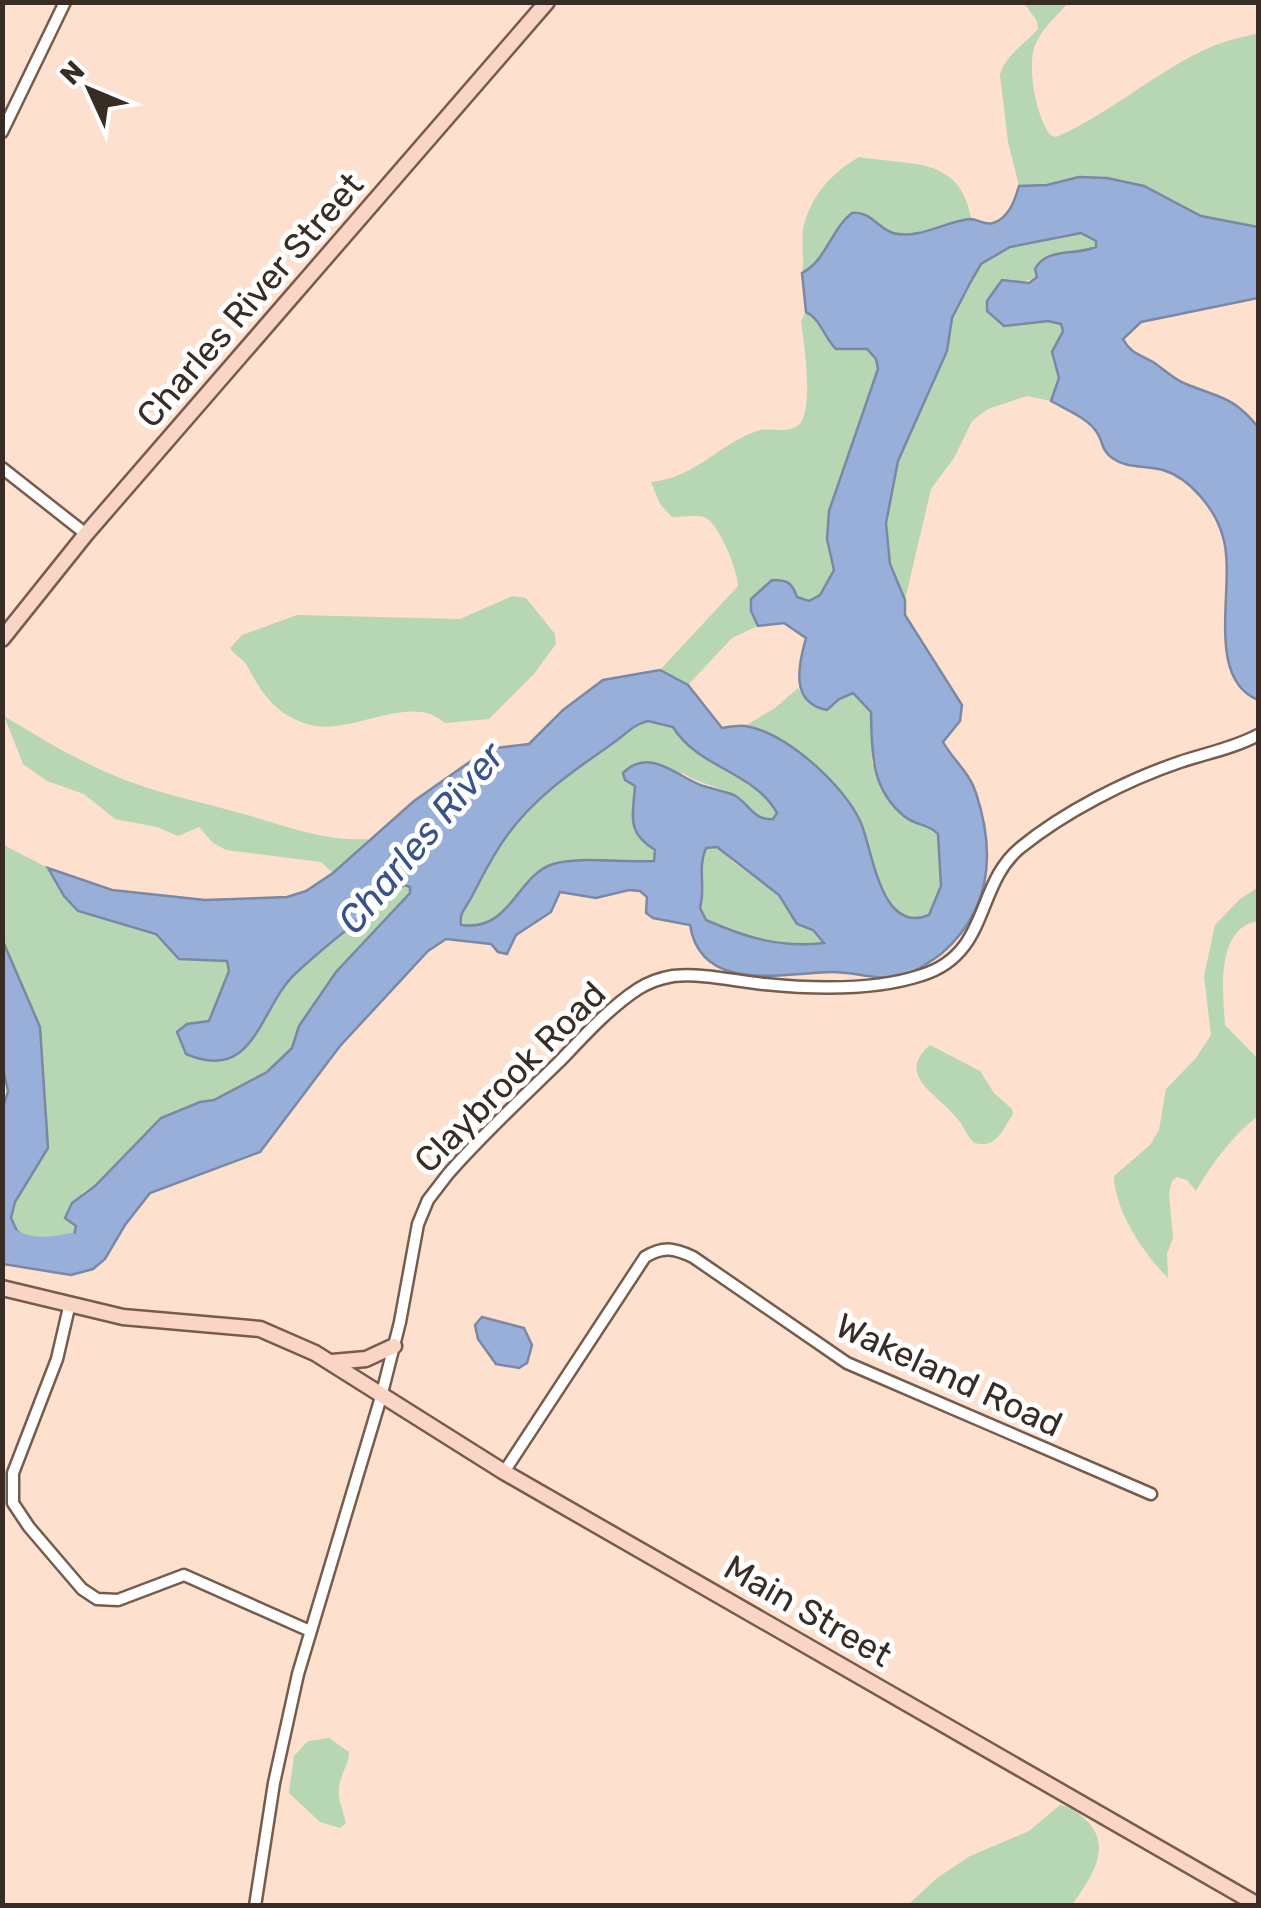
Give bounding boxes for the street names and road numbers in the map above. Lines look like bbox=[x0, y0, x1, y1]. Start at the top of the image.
street label: Charles River Street bbox=[128, 164, 372, 436]
street label: Claybrook Road bbox=[406, 973, 614, 1181]
street label: Wakeland Road bbox=[829, 1304, 1069, 1446]
street label: Main Street bbox=[717, 1546, 899, 1676]

